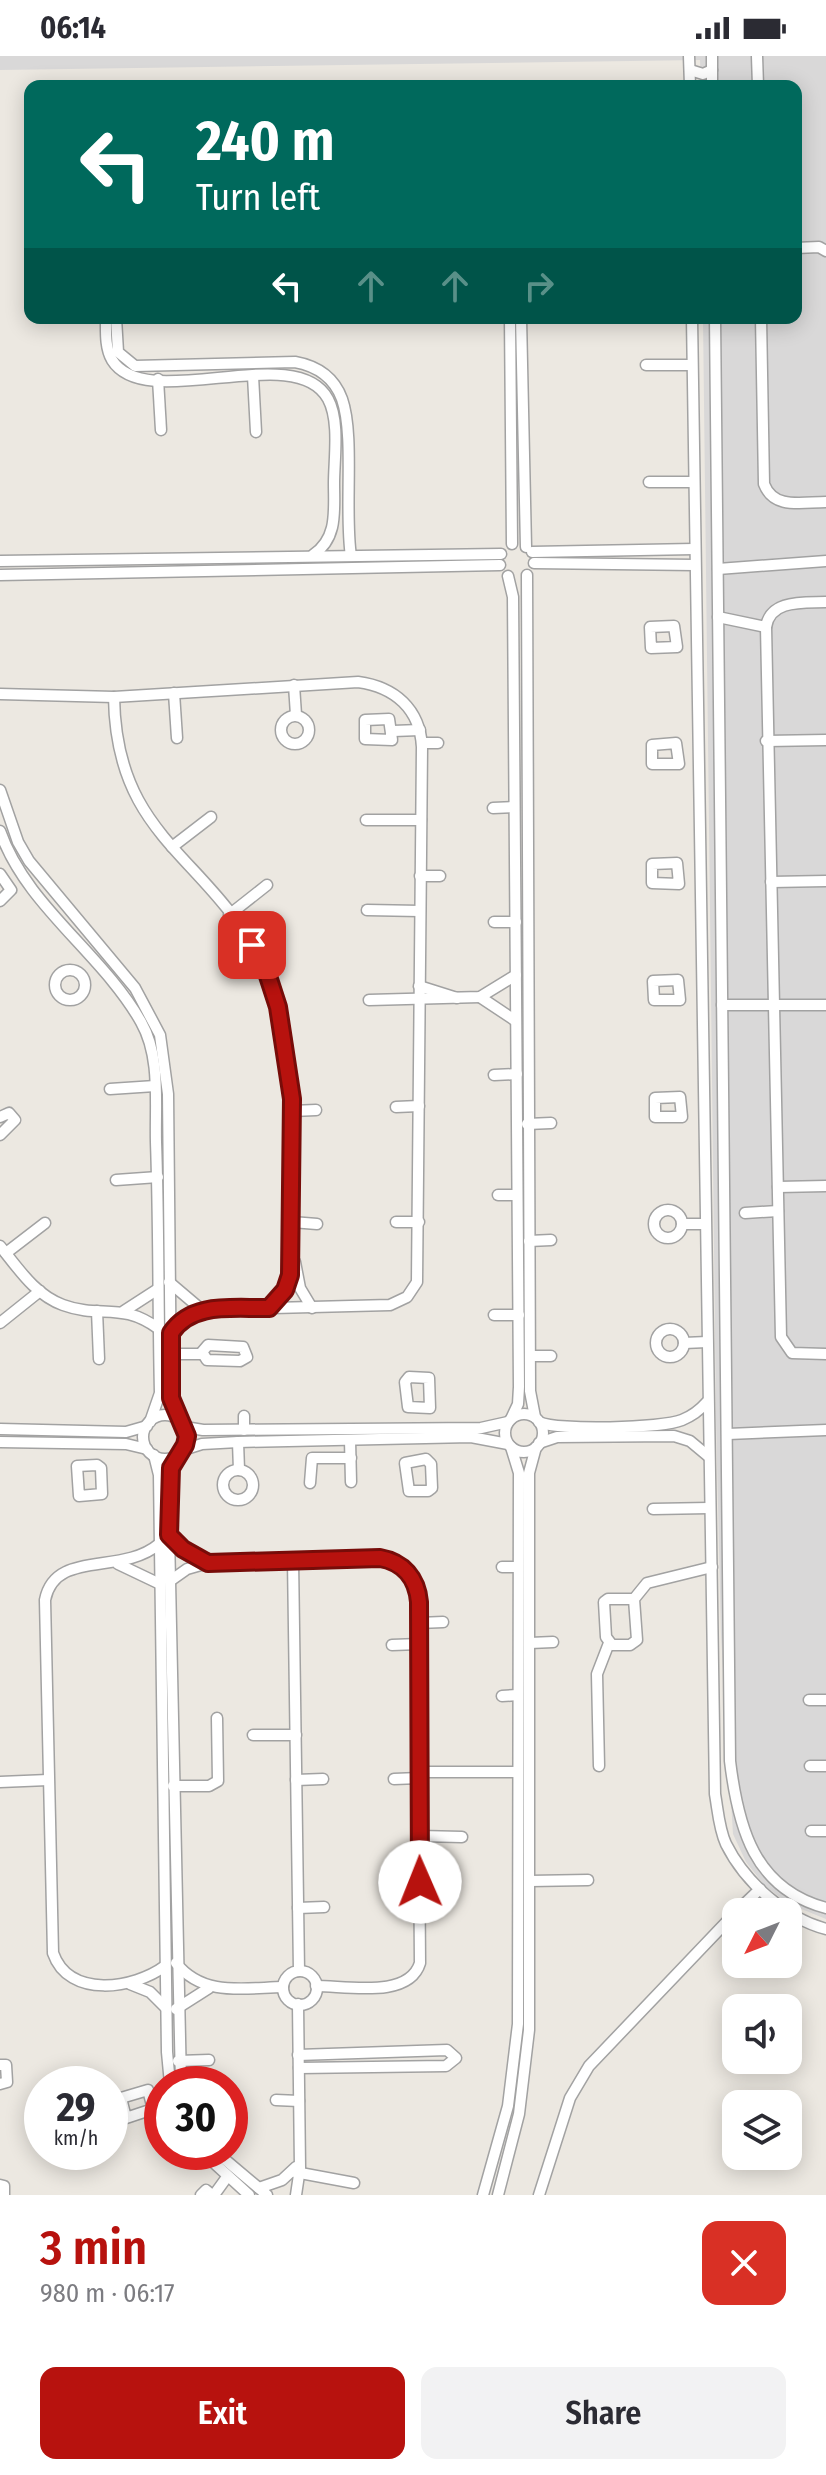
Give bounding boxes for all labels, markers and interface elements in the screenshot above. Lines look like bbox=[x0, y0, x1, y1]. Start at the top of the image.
text: 06:14 bbox=[40, 10, 106, 46]
text: 240 m bbox=[196, 108, 335, 175]
icon: left bbox=[64, 112, 168, 216]
text: Turn left bbox=[196, 176, 320, 220]
icon: left bbox=[265, 264, 309, 308]
icon: ahead bbox=[349, 264, 393, 308]
icon: ahead bbox=[433, 264, 477, 308]
icon: right bbox=[517, 264, 561, 308]
pin bbox=[218, 911, 286, 979]
icon: arrive bbox=[230, 923, 274, 967]
position arrow bbox=[378, 1840, 462, 1924]
north arrow bbox=[722, 1898, 802, 1978]
map controls bbox=[722, 1898, 802, 2170]
button: sound bbox=[722, 1994, 802, 2074]
speed limit sign: 30 bbox=[144, 2066, 248, 2170]
text: 29 bbox=[56, 2084, 95, 2132]
button: layers bbox=[722, 2090, 802, 2170]
text: km/h bbox=[54, 2126, 98, 2150]
text: 3 min bbox=[40, 2219, 147, 2277]
button: close bbox=[702, 2221, 786, 2305]
text: 980 m · 06:17 bbox=[40, 2278, 175, 2309]
button: Exit bbox=[40, 2367, 405, 2459]
button: Share bbox=[421, 2367, 786, 2459]

